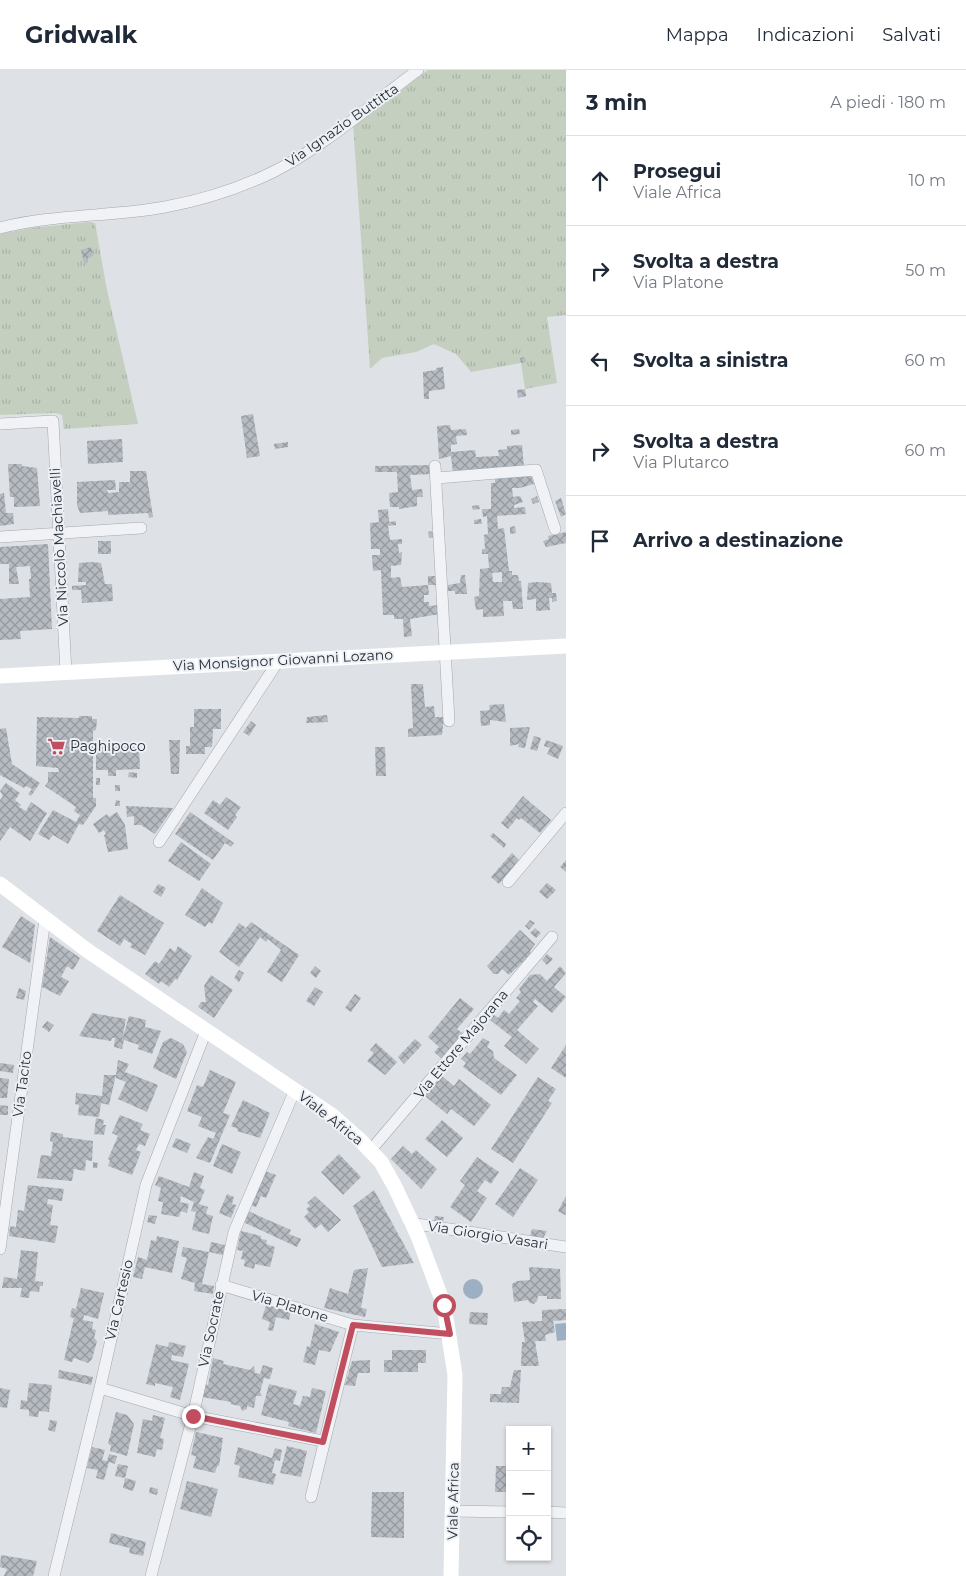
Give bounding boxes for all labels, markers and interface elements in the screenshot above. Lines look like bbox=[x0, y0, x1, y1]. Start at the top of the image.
text: Gridwalk bbox=[25, 20, 137, 49]
text: Mappa bbox=[666, 24, 729, 46]
text: Indicazioni bbox=[757, 24, 854, 46]
text: Salvati bbox=[882, 24, 941, 46]
street label: Via Ignazio Buttitta bbox=[282, 79, 402, 171]
text: 3 min bbox=[586, 90, 647, 115]
text: A piedi · 180 m bbox=[830, 93, 946, 112]
text: Prosegui bbox=[633, 160, 721, 183]
icon: ahead bbox=[586, 167, 614, 195]
text: 10 m bbox=[908, 171, 946, 190]
text: Viale Africa bbox=[633, 183, 722, 202]
text: Svolta a destra bbox=[633, 250, 779, 273]
icon: right bbox=[586, 257, 614, 285]
text: 50 m bbox=[905, 261, 946, 280]
text: Via Platone bbox=[633, 273, 724, 292]
icon: left bbox=[586, 347, 614, 375]
text: Svolta a sinistra bbox=[633, 349, 788, 372]
text: 60 m bbox=[904, 351, 946, 370]
text: Svolta a destra bbox=[633, 430, 779, 453]
icon: right bbox=[586, 437, 614, 465]
text: 60 m bbox=[904, 441, 946, 460]
text: Via Plutarco bbox=[633, 453, 729, 472]
street label: Via Niccolò Machiavelli bbox=[46, 467, 72, 627]
icon: arrive bbox=[586, 527, 614, 555]
text: Arrivo a destinazione bbox=[633, 529, 843, 552]
street label: Via Monsignor Giovanni Lozano bbox=[173, 645, 394, 675]
supermarket icon: Paghipoco bbox=[46, 736, 66, 756]
place label: Paghipoco bbox=[70, 737, 146, 755]
street label: Via Ettore Majorana bbox=[410, 986, 512, 1102]
street label: Via Tacito bbox=[8, 1049, 36, 1118]
street label: Viale Africa bbox=[295, 1087, 367, 1149]
street label: Via Giorgio Vasari bbox=[427, 1217, 549, 1253]
street label: Via Cartesio bbox=[101, 1258, 137, 1342]
street label: Via Platone bbox=[249, 1286, 331, 1326]
street label: Via Socrate bbox=[194, 1289, 228, 1369]
route start bbox=[433, 1294, 456, 1317]
route end bbox=[182, 1405, 205, 1428]
map controls bbox=[506, 1426, 551, 1561]
button: + bbox=[506, 1426, 551, 1471]
street label: Viale Africa bbox=[443, 1462, 463, 1540]
button: − bbox=[506, 1471, 551, 1516]
button: locate bbox=[506, 1516, 551, 1561]

